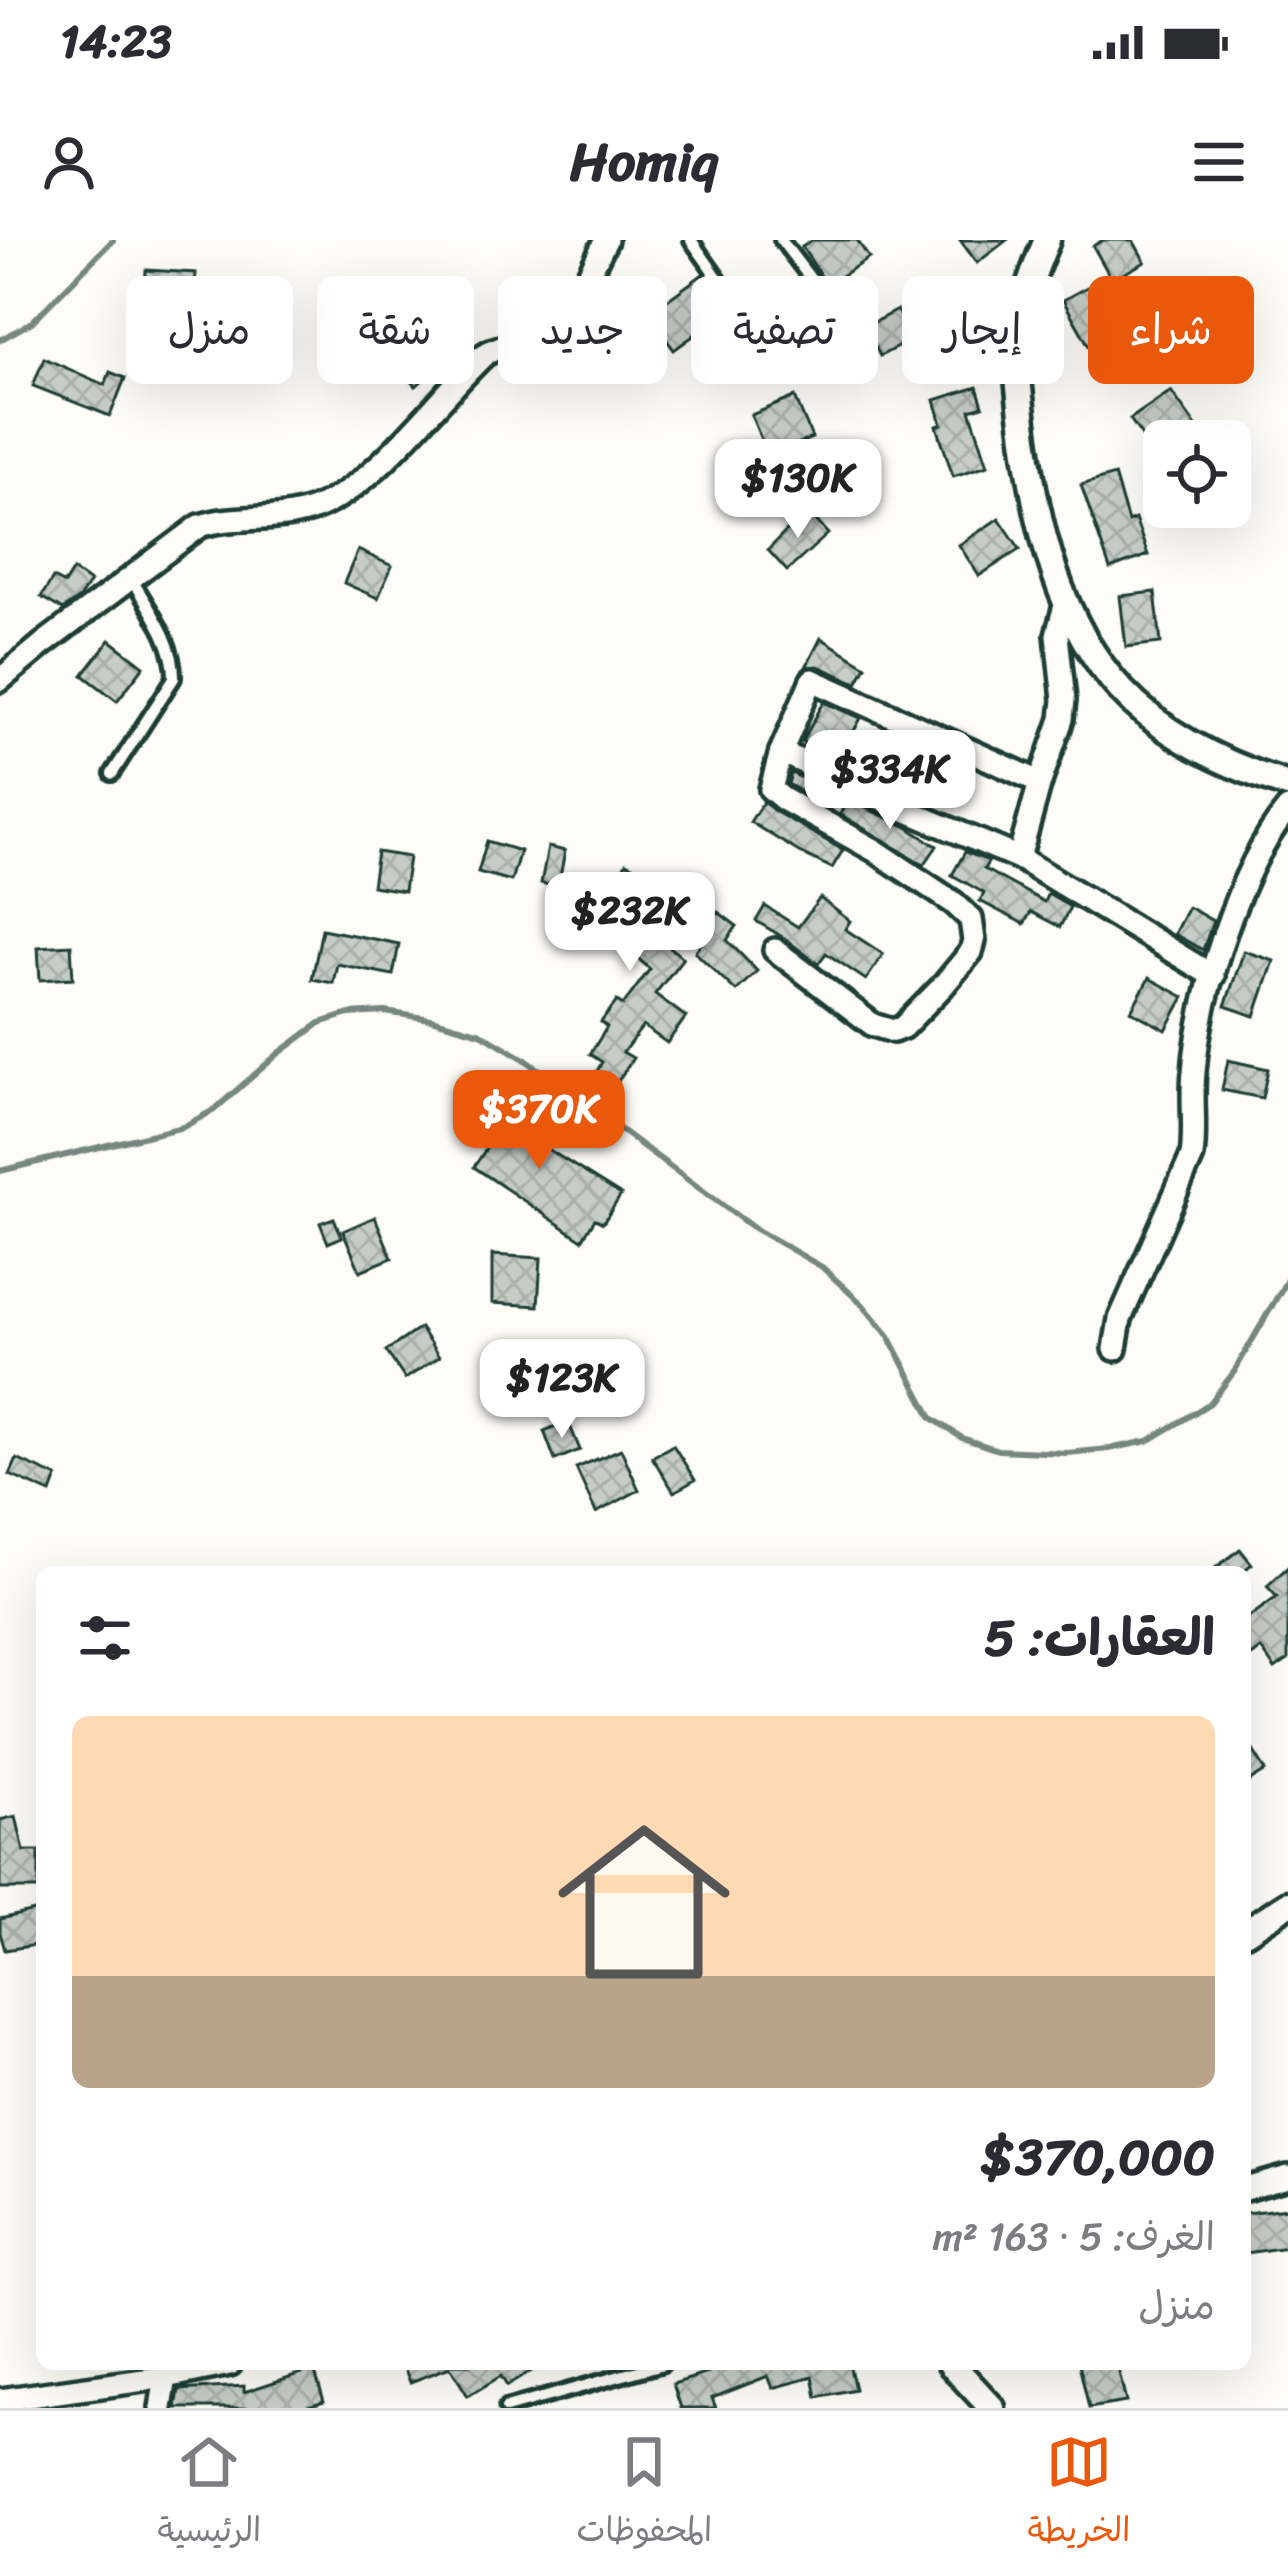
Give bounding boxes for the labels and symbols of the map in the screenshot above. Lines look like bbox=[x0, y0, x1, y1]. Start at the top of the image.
pin: $130K bbox=[714, 439, 882, 541]
pin: $334K bbox=[806, 730, 974, 832]
pin: $232K bbox=[546, 872, 714, 974]
pin: $370K bbox=[455, 1070, 623, 1172]
pin: $123K bbox=[478, 1339, 646, 1441]

